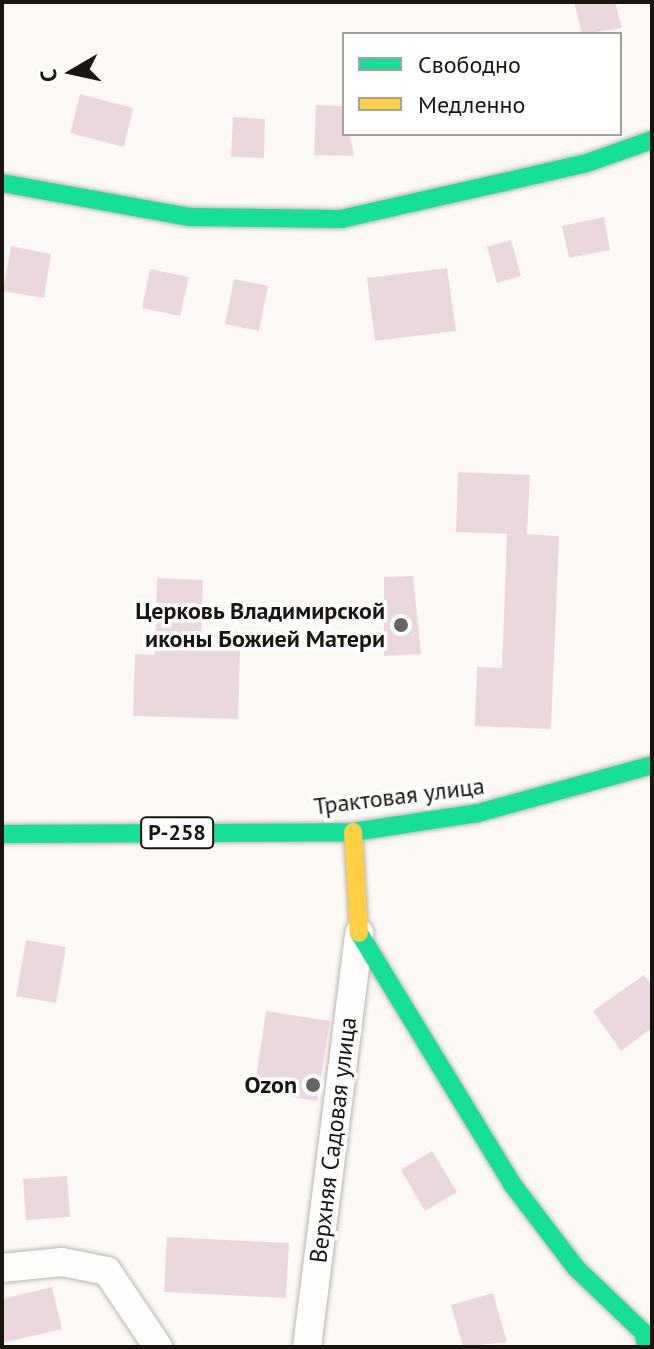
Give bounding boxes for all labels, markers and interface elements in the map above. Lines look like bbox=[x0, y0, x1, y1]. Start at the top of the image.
north arrow bbox=[32, 32, 112, 112]
legend bbox=[342, 32, 622, 136]
text: Свободно bbox=[418, 49, 521, 80]
text: С bbox=[34, 67, 63, 84]
text: Медленно bbox=[418, 89, 525, 120]
place label: Церковь Владимирской иконы Божией Матери bbox=[135, 597, 385, 653]
marker: Церковь Владимирской иконы Божией Матери bbox=[392, 616, 410, 634]
street label: Трактовая улица bbox=[312, 771, 486, 821]
road number: Р-258 bbox=[139, 815, 215, 851]
street label: Верхняя Садовая улица bbox=[304, 1015, 362, 1265]
place label: Ozon bbox=[245, 1071, 297, 1099]
marker: Ozon bbox=[304, 1076, 322, 1094]

